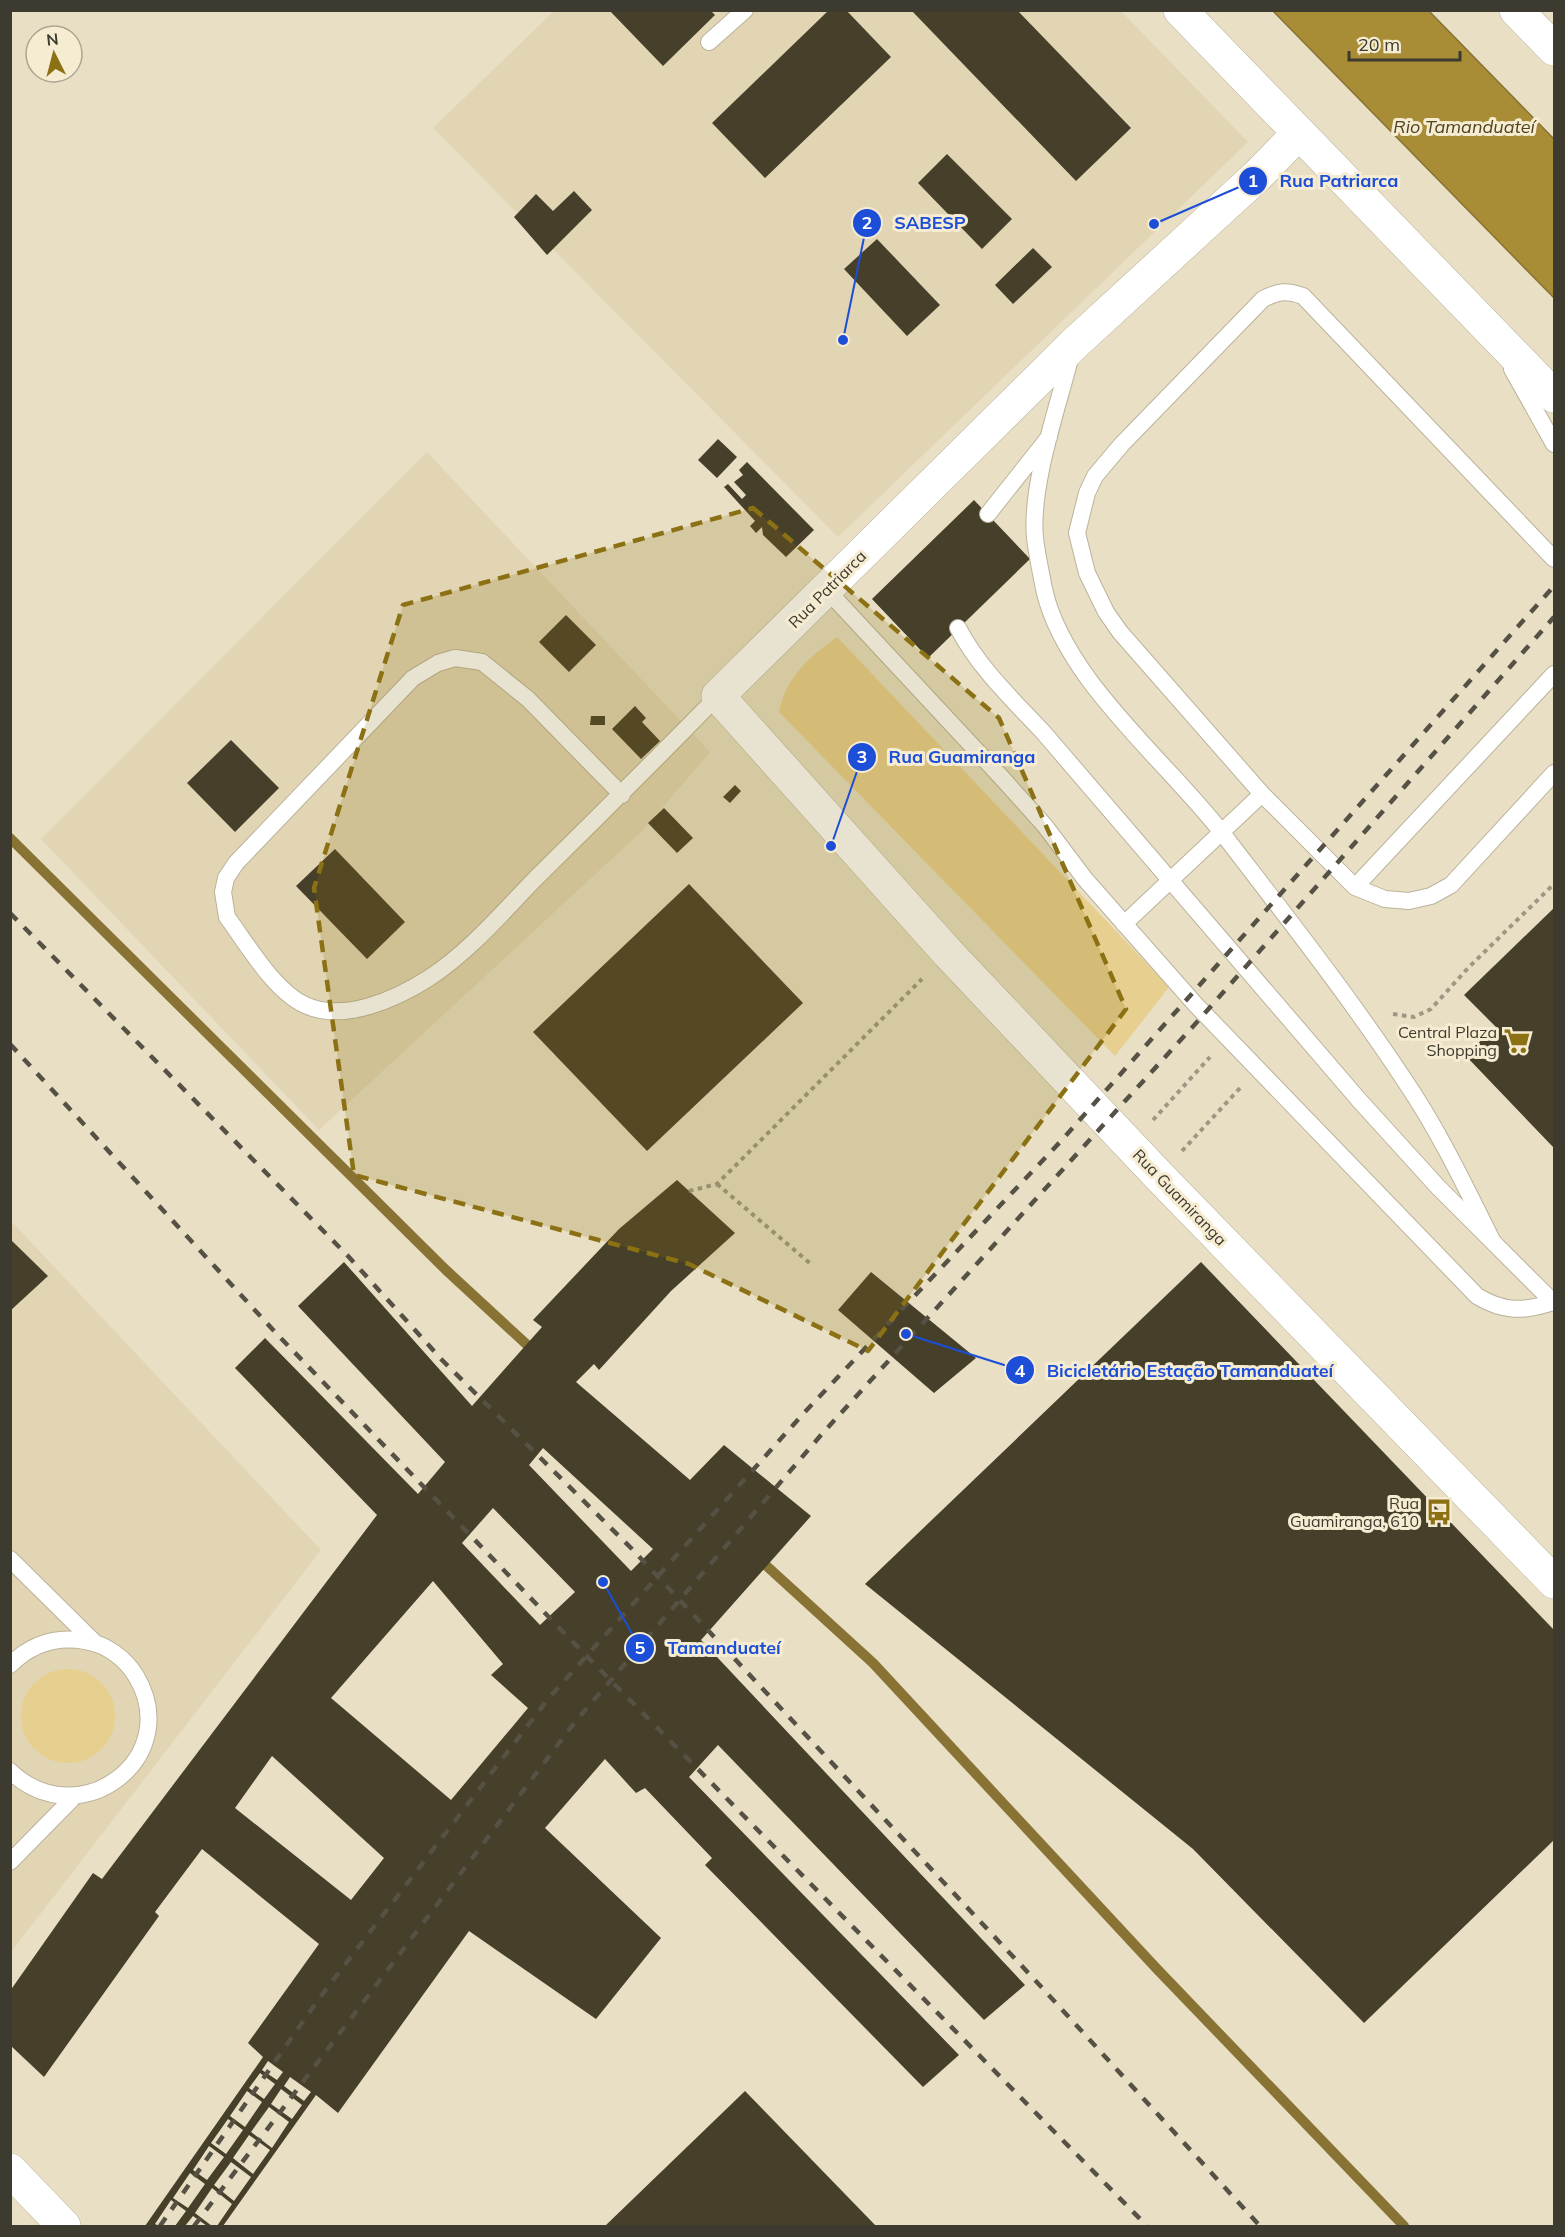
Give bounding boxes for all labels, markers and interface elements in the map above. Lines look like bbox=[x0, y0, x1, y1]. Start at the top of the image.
north arrow bbox=[24, 24, 84, 84]
scale bar bbox=[1349, 24, 1460, 62]
text: N bbox=[45, 29, 59, 50]
text: 20 m bbox=[1358, 33, 1400, 56]
water label: Rio Tamanduateí bbox=[1393, 115, 1537, 138]
callout: Rua Patriarca bbox=[1238, 163, 1411, 199]
text: 1 bbox=[1248, 169, 1258, 192]
text: Rua Patriarca bbox=[1279, 169, 1399, 192]
callout: SABESP bbox=[852, 205, 978, 241]
text: 2 bbox=[862, 211, 872, 234]
text: SABESP bbox=[894, 211, 966, 234]
street label: Rua Patriarca bbox=[784, 546, 870, 632]
callout: Rua Guamiranga bbox=[847, 739, 1048, 775]
text: 3 bbox=[857, 745, 867, 768]
text: Rua Guamiranga bbox=[889, 745, 1035, 768]
place label: Central Plaza Shopping bbox=[1398, 1022, 1497, 1060]
supermarket icon: Central Plaza Shopping bbox=[1502, 1026, 1532, 1056]
street label: Rua Guamiranga bbox=[1129, 1145, 1231, 1249]
callout: Bicicletário Estação Tamanduateí bbox=[1005, 1352, 1346, 1388]
text: 4 bbox=[1015, 1359, 1026, 1382]
text: Bicicletário Estação Tamanduateí bbox=[1047, 1359, 1335, 1382]
place label: Rua Guamiranga, 610 bbox=[1290, 1493, 1419, 1531]
bus stop icon: Rua Guamiranga, 610 bbox=[1424, 1497, 1454, 1527]
callout: Tamanduateí bbox=[625, 1630, 793, 1666]
text: 5 bbox=[635, 1636, 646, 1659]
text: Tamanduateí bbox=[667, 1636, 782, 1659]

